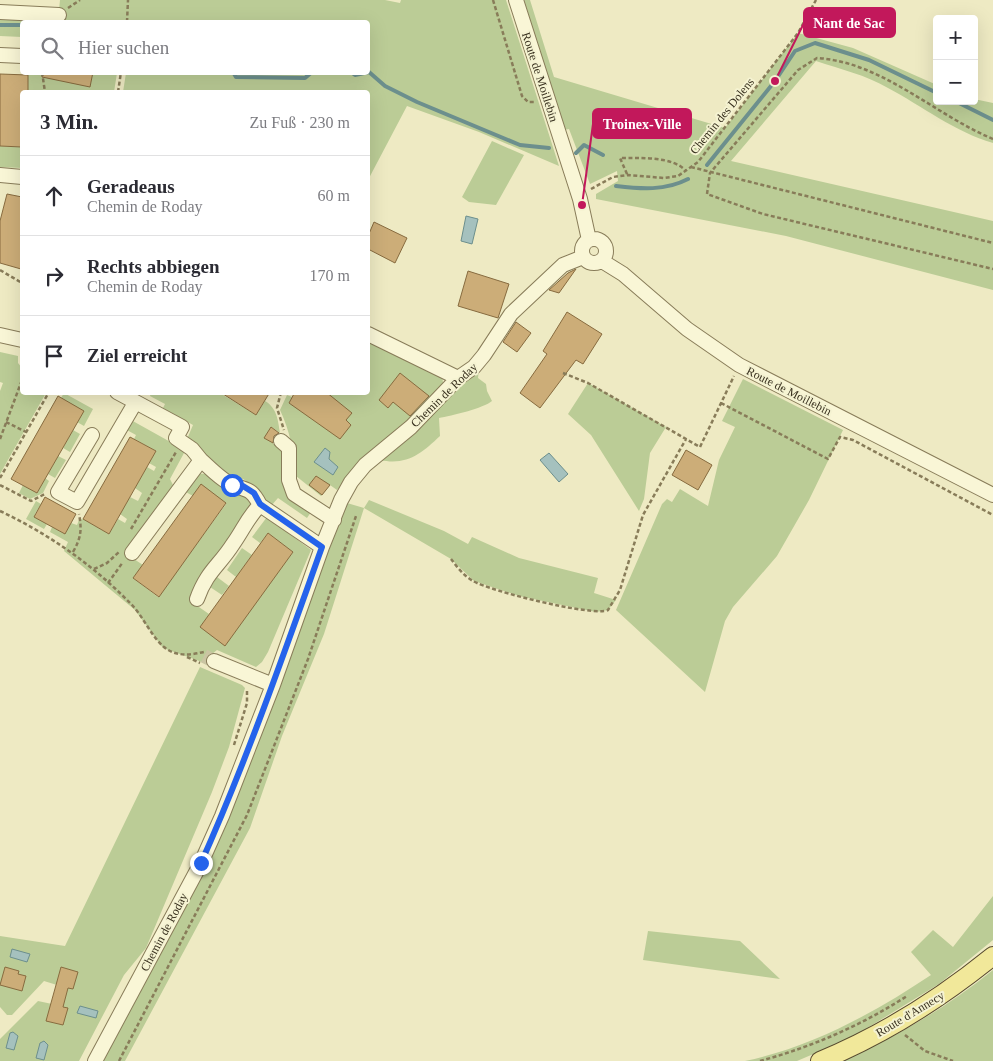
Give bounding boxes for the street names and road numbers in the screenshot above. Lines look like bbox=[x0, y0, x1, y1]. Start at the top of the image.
street label: Route de Moillebin bbox=[519, 30, 561, 124]
street label: Chemin des Dolens bbox=[687, 75, 757, 157]
street label: Chemin de Roday bbox=[408, 360, 480, 430]
street label: Route de Moillebin bbox=[744, 364, 834, 418]
street label: Chemin de Roday bbox=[137, 890, 191, 974]
street label: Route d'Annecy bbox=[873, 988, 947, 1040]

